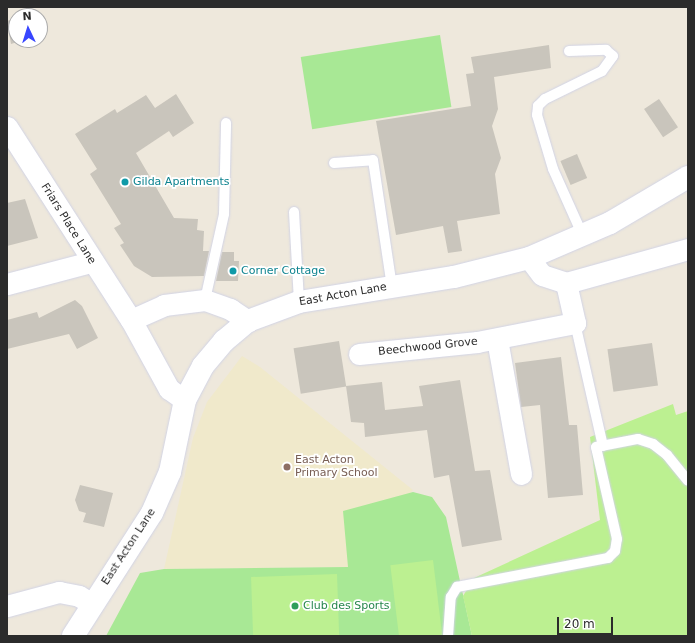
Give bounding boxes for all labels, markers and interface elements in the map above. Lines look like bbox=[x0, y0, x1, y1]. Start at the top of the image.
north arrow bbox=[8, 8, 48, 48]
text: N bbox=[22, 10, 32, 23]
place label: Gilda Apartments bbox=[133, 175, 229, 189]
marker: Gilda Apartments bbox=[120, 177, 130, 187]
street label: Friars Place Lane bbox=[38, 181, 98, 267]
place label: Corner Cottage bbox=[241, 264, 325, 278]
marker: Corner Cottage bbox=[228, 266, 238, 276]
street label: East Acton Lane bbox=[298, 281, 388, 309]
street label: Beechwood Grove bbox=[378, 335, 478, 359]
place label: East Acton Primary School bbox=[295, 454, 378, 480]
marker: East Acton Primary School bbox=[282, 462, 292, 472]
street label: East Acton Lane bbox=[99, 506, 159, 588]
place label: Club des Sports bbox=[303, 599, 389, 613]
marker: Club des Sports bbox=[290, 601, 300, 611]
scale bar bbox=[559, 609, 615, 635]
text: 20 m bbox=[564, 617, 595, 631]

